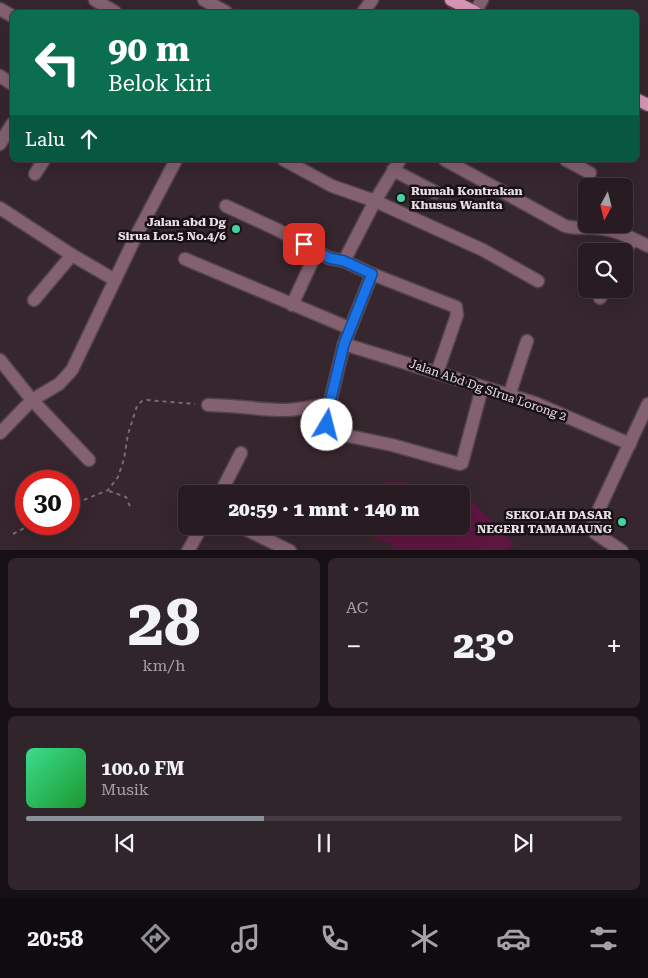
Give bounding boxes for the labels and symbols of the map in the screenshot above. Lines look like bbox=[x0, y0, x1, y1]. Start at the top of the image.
north arrow bbox=[578, 178, 632, 232]
place label: Rumah Kontrakan Khusus Wanita bbox=[411, 184, 523, 212]
marker: Rumah Kontrakan Khusus Wanita bbox=[395, 192, 407, 204]
place label: Jalan abd Dg Sirua Lor.5 No.4/6 bbox=[118, 215, 227, 243]
marker: Jalan abd Dg Sirua Lor.5 No.4/6 bbox=[230, 223, 242, 235]
pin bbox=[283, 223, 325, 265]
street label: Jalan Abd Dg SIrua Lorong 2 bbox=[408, 356, 569, 424]
position arrow bbox=[300, 398, 352, 450]
speed limit sign: 30 bbox=[15, 470, 80, 535]
place label: SEKOLAH DASAR NEGERI TAMAMAUNG bbox=[477, 508, 613, 536]
marker: SEKOLAH DASAR NEGERI TAMAMAUNG bbox=[616, 516, 628, 528]

